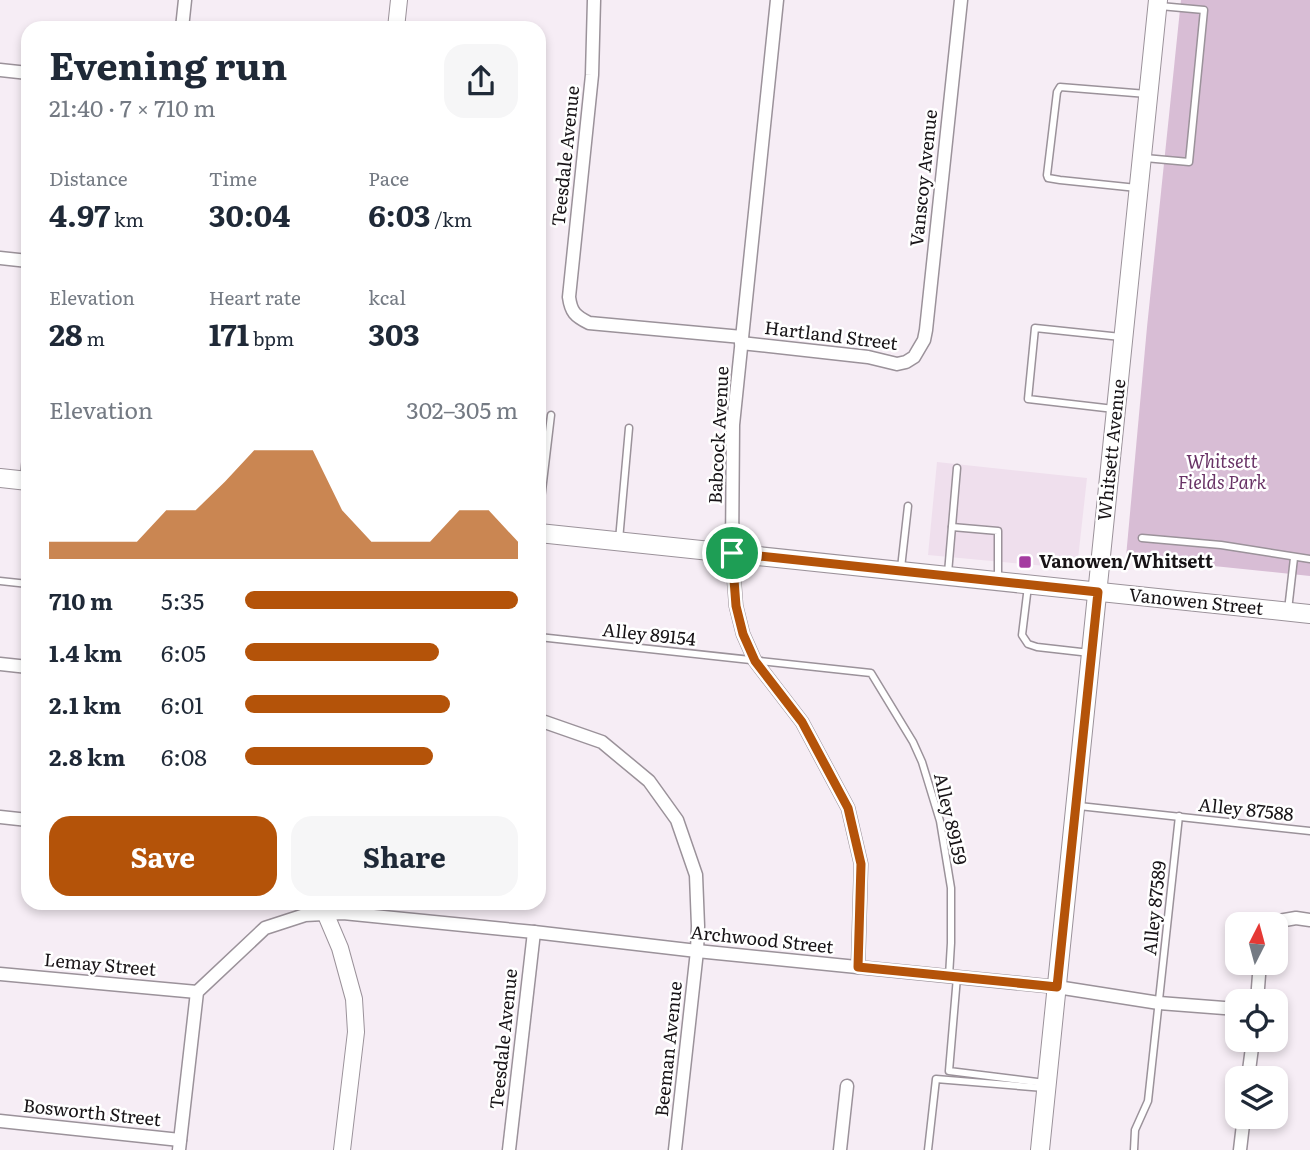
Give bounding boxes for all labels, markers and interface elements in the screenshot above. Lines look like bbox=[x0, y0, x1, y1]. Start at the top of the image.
text: Evening run bbox=[49, 35, 287, 92]
button: share bbox=[444, 44, 518, 118]
street label: Teesdale Avenue bbox=[544, 84, 585, 228]
text: 21:40 · 7 × 710 m bbox=[49, 90, 216, 124]
street label: Vanscoy Avenue bbox=[902, 108, 943, 248]
text: Distance bbox=[49, 164, 128, 192]
text: Time bbox=[209, 164, 257, 192]
text: Pace bbox=[368, 164, 409, 192]
text: 4.97 bbox=[49, 192, 110, 236]
text: 30:04 bbox=[209, 192, 290, 236]
text: 6:03 bbox=[368, 192, 430, 236]
text: km bbox=[110, 205, 144, 233]
text: /km bbox=[430, 205, 472, 233]
text: Elevation bbox=[49, 283, 135, 311]
text: Heart rate bbox=[209, 283, 301, 311]
text: kcal bbox=[368, 283, 406, 311]
text: 28 bbox=[49, 311, 83, 355]
text: 171 bbox=[209, 311, 249, 355]
text: 303 bbox=[368, 311, 420, 355]
street label: Hartland Street bbox=[763, 313, 900, 356]
text: m bbox=[83, 324, 105, 352]
text: bpm bbox=[249, 324, 294, 352]
street label: Babcock Avenue bbox=[700, 365, 735, 505]
street label: Whitsett Avenue bbox=[1090, 378, 1131, 522]
text: Elevation bbox=[49, 392, 153, 426]
text: 302–305 m bbox=[406, 392, 518, 426]
park label: Whitsett Fields Park bbox=[1178, 447, 1266, 495]
pin bbox=[702, 523, 762, 583]
icon: arrive bbox=[713, 534, 751, 572]
place label: Vanowen/Whitsett bbox=[1039, 547, 1213, 574]
marker: Vanowen/Whitsett bbox=[1017, 554, 1033, 570]
street label: Vanowen Street bbox=[1128, 580, 1265, 621]
text: 710 m bbox=[49, 583, 113, 617]
text: 5:35 bbox=[161, 583, 204, 617]
street label: Alley 89154 bbox=[601, 615, 697, 652]
text: 1.4 km bbox=[49, 635, 122, 669]
text: 6:05 bbox=[161, 635, 206, 669]
text: 2.1 km bbox=[49, 687, 121, 721]
text: 6:01 bbox=[161, 687, 204, 721]
text: 2.8 km bbox=[49, 739, 125, 773]
text: 6:08 bbox=[161, 739, 207, 773]
street label: Alley 89159 bbox=[928, 770, 975, 867]
street label: Alley 87588 bbox=[1197, 790, 1295, 827]
button: Save bbox=[49, 816, 277, 896]
button: Share bbox=[291, 816, 518, 896]
street label: Alley 87589 bbox=[1135, 859, 1172, 957]
north arrow bbox=[1225, 912, 1288, 975]
map controls bbox=[1225, 912, 1288, 1129]
street label: Archwood Street bbox=[689, 918, 836, 960]
street label: Lemay Street bbox=[43, 945, 158, 982]
street label: Teesdale Avenue bbox=[482, 967, 523, 1111]
street label: Beeman Avenue bbox=[647, 980, 688, 1118]
button: locate bbox=[1225, 989, 1288, 1052]
button: layers bbox=[1225, 1066, 1288, 1129]
street label: Bosworth Street bbox=[22, 1091, 163, 1132]

